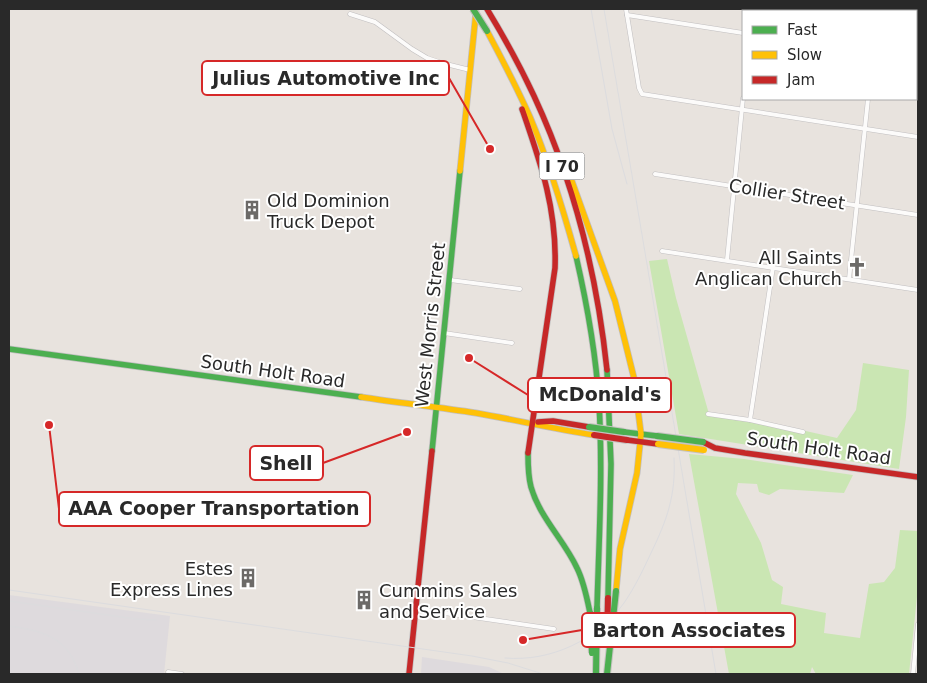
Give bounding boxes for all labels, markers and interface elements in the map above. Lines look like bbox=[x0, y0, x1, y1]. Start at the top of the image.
legend bbox=[742, 10, 917, 100]
text: Fast bbox=[787, 21, 817, 39]
text: Slow bbox=[787, 46, 822, 64]
callout: Julius Automotive Inc bbox=[202, 61, 449, 95]
text: Julius Automotive Inc bbox=[210, 67, 440, 89]
text: Jam bbox=[786, 71, 815, 89]
road number: I 70 bbox=[540, 153, 584, 180]
street label: Collier Street bbox=[727, 174, 847, 214]
place label: Old Dominion Truck Depot bbox=[266, 190, 390, 232]
building icon: Old Dominion Truck Depot bbox=[241, 199, 263, 221]
street label: West Morris Street bbox=[411, 241, 449, 409]
place label: All Saints Anglican Church bbox=[695, 247, 842, 289]
church icon: All Saints Anglican Church bbox=[846, 256, 868, 278]
street label: South Holt Road bbox=[199, 350, 347, 392]
callout: McDonald's bbox=[528, 378, 671, 412]
text: McDonald's bbox=[539, 383, 661, 405]
street label: South Holt Road bbox=[745, 427, 893, 469]
callout: Shell bbox=[250, 446, 323, 480]
text: Shell bbox=[259, 452, 313, 474]
callout: AAA Cooper Transportation bbox=[59, 492, 370, 526]
text: AAA Cooper Transportation bbox=[68, 497, 360, 519]
place label: Estes Express Lines bbox=[110, 558, 233, 600]
building icon: Estes Express Lines bbox=[237, 567, 259, 589]
place label: Cummins Sales and Service bbox=[379, 580, 517, 622]
building icon: Cummins Sales and Service bbox=[353, 589, 375, 611]
callout: Barton Associates bbox=[582, 613, 795, 647]
text: Barton Associates bbox=[592, 619, 786, 641]

